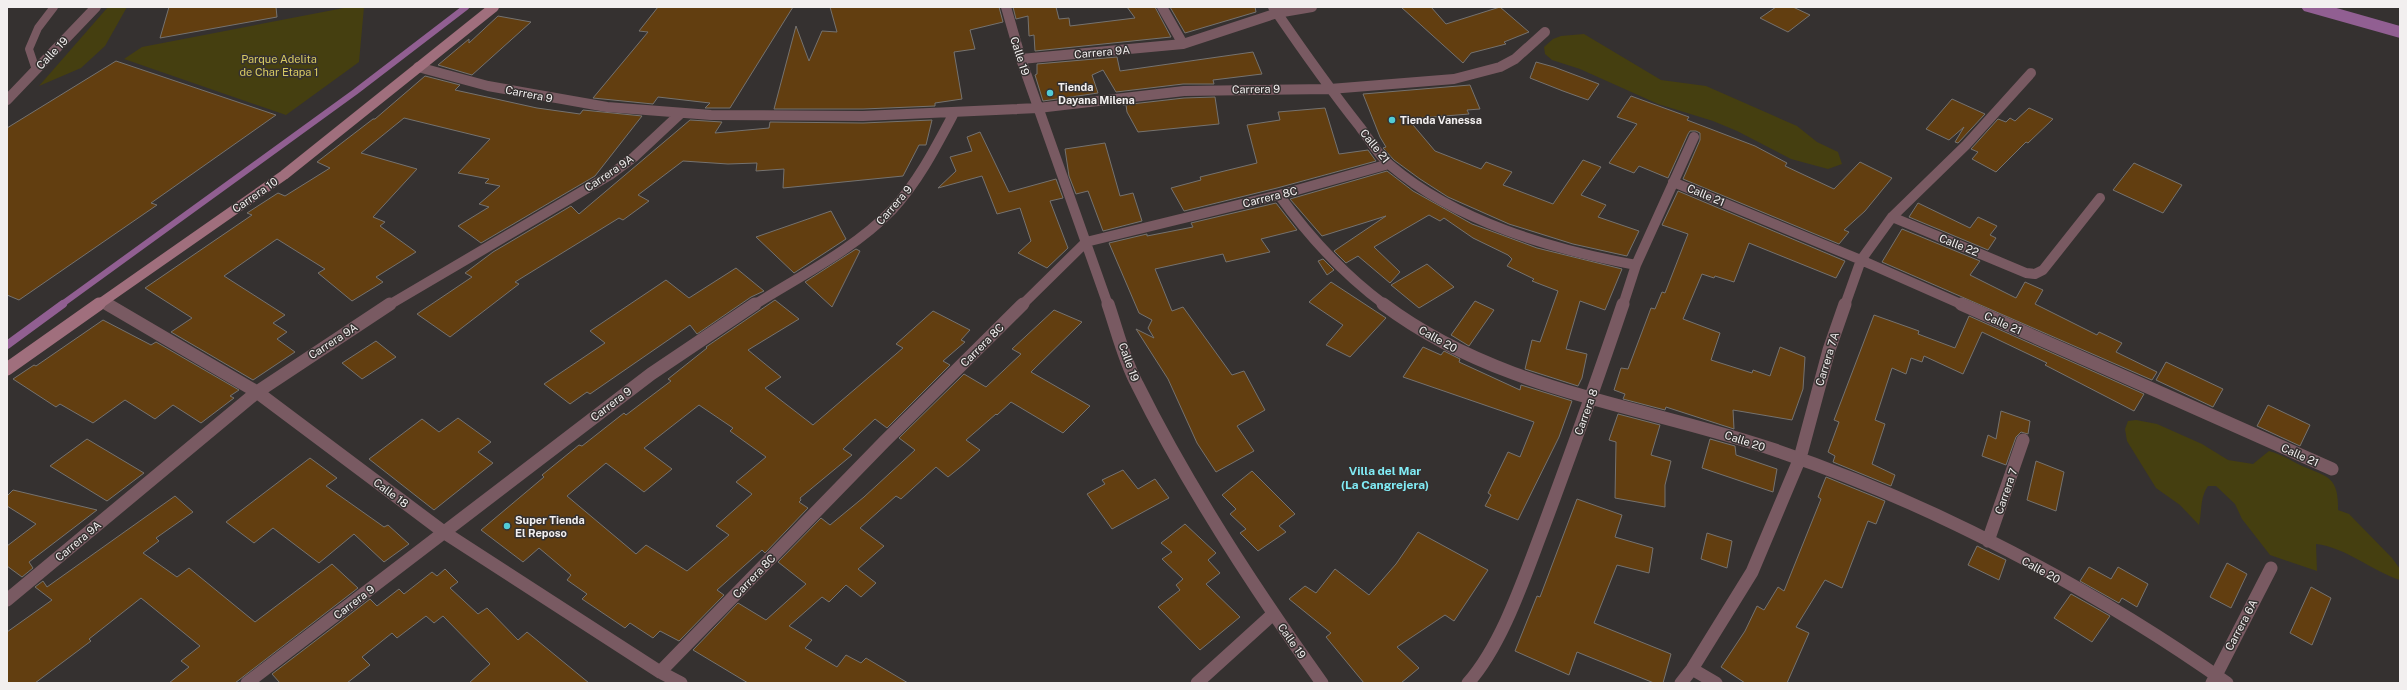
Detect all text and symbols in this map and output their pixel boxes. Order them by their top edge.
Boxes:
street label: Calle 19 [34,34,70,72]
street label: Calle 19 [1008,35,1032,77]
street label: Carrera 9A [1074,44,1131,60]
park label: Parque Adelita de Char Etapa 1 [240,53,318,78]
place label: Tienda Dayana Milena [1058,81,1135,106]
street label: Carrera 9 [1232,83,1280,95]
street label: Carrera 9 [504,84,554,104]
marker: Tienda Dayana Milena [1045,88,1055,98]
place label: Tienda Vanessa [1400,114,1482,126]
marker: Tienda Vanessa [1387,115,1397,125]
street label: Calle 21 [1358,127,1392,165]
street label: Carrera 9A [582,152,636,194]
street label: Carrera 10 [230,175,280,215]
street label: Calle 21 [1685,182,1727,208]
street label: Carrera 9 [874,183,914,227]
street label: Carrera 8C [1241,184,1299,210]
street label: Calle 22 [1937,232,1981,259]
street label: Calle 21 [1982,309,2024,337]
street label: Carrera 9A [306,321,360,361]
street label: Carrera 8C [958,321,1006,369]
street label: Calle 20 [1417,324,1459,355]
street label: Carrera 7A [1813,330,1841,387]
street label: Calle 19 [1117,341,1142,383]
street label: Carrera 9 [588,385,634,423]
street label: Carrera 8 [1572,387,1600,437]
street label: Calle 20 [1723,429,1767,453]
street label: Calle 21 [2279,441,2321,469]
district label: Villa del Mar (La Cangrejera) [1341,464,1429,492]
street label: Carrera 7 [1993,466,2020,516]
street label: Calle 18 [371,476,411,510]
place label: Super Tienda El Reposo [515,514,585,539]
street label: Carrera 9A [53,518,103,564]
marker: Super Tienda El Reposo [502,521,512,531]
street label: Carrera 8C [730,552,778,600]
street label: Calle 20 [2020,555,2062,586]
street label: Carrera 9 [331,583,377,621]
street label: Carrera 6A [2223,597,2259,652]
street label: Calle 19 [1276,621,1308,661]

